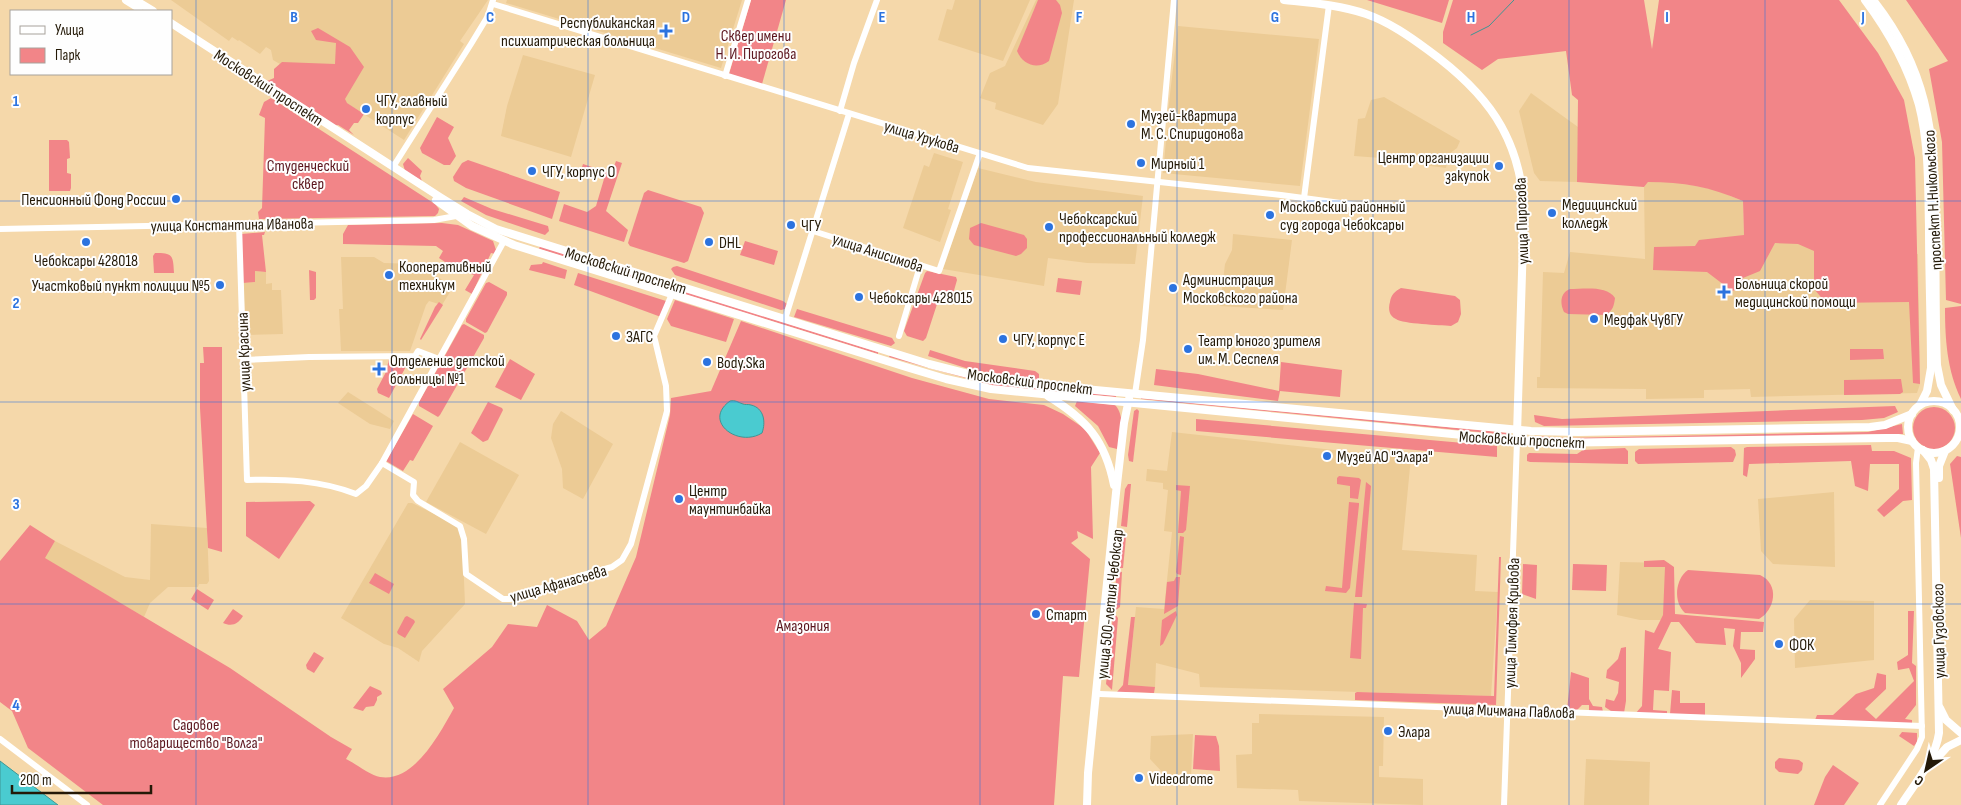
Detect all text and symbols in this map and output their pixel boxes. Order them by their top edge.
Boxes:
text: B [290,8,298,27]
text: C [486,8,494,27]
text: D [682,8,690,27]
text: E [879,8,886,27]
text: F [1076,8,1083,27]
text: G [1271,8,1279,27]
text: H [1467,8,1475,27]
text: I [1665,8,1669,27]
text: J [1860,8,1865,27]
legend [10,10,172,75]
place label: Республиканская психиатрическая больница [501,14,655,51]
text: Улица [55,21,84,40]
marker: Республиканская психиатрическая больница [659,24,673,38]
park label: Сквер имени Н. И. Пирогова [716,27,796,64]
text: Парк [55,46,81,65]
street label: Московский проспект [210,46,326,131]
text: 1 [13,92,20,111]
place label: ЧГУ, главный корпус [376,92,447,129]
marker: ЧГУ, главный корпус [360,103,372,115]
place label: Музей-квартира М. С. Спиридонова [1141,107,1243,144]
street label: улица Урукова [882,117,962,158]
marker: Музей-квартира М. С. Спиридонова [1125,118,1137,130]
street label: проспект Н.Никольского [1920,129,1947,270]
place label: Центр организации закупок [1378,149,1490,186]
place label: Мирный 1 [1151,155,1205,174]
park label: Студенческий сквер [267,157,349,194]
marker: Мирный 1 [1135,157,1147,169]
marker: Центр организации закупок [1493,160,1505,172]
place label: ЧГУ, корпус О [542,163,615,182]
marker: ЧГУ, корпус О [526,165,538,177]
street label: улица Пирогова [1511,177,1534,265]
place label: Пенсионный Фонд России [21,191,166,210]
marker: Пенсионный Фонд России [170,193,182,205]
place label: Медицинский колледж [1562,196,1637,233]
place label: Московский районный суд города Чебоксары [1280,198,1405,235]
marker: Медицинский колледж [1546,207,1558,219]
marker: Московский районный суд города Чебоксары [1264,209,1276,221]
place label: Чебоксарский профессиональный колледж [1059,210,1216,247]
street label: улица Константина Иванова [150,215,314,236]
place label: ЧГУ [801,217,822,236]
marker: ЧГУ [785,219,797,231]
marker: Чебоксарский профессиональный колледж [1043,221,1055,233]
street label: улица Анисимова [830,230,925,277]
place label: DHL [719,234,741,253]
marker: Чебоксары 428018 [80,236,92,248]
marker: DHL [703,236,715,248]
street label: Московский проспект [562,244,689,299]
place label: Чебоксары 428018 [34,252,138,271]
place label: Кооперативный техникум [399,258,492,295]
marker: Кооперативный техникум [383,269,395,281]
place label: Администрация Московского района [1182,271,1298,308]
place label: Больница скорой медицинской помощи [1735,275,1856,312]
place label: Участковый пункт полиции №5 [32,277,210,296]
marker: Участковый пункт полиции №5 [214,279,226,291]
marker: Администрация Московского района [1167,282,1179,294]
marker: Больница скорой медицинской помощи [1717,285,1731,299]
place label: Чебоксары 428015 [869,289,973,308]
marker: Чебоксары 428015 [853,291,865,303]
text: 2 [12,294,20,313]
place label: Медфак ЧувГУ [1604,311,1683,330]
street label: улица Красина [234,312,255,392]
marker: Медфак ЧувГУ [1588,313,1600,325]
place label: ЗАГС [626,328,653,347]
marker: ЗАГС [610,330,622,342]
place label: ЧГУ, корпус Е [1013,331,1085,350]
place label: Театр юного зрителя им. М. Сеспеля [1198,332,1321,369]
marker: ЧГУ, корпус Е [997,333,1009,345]
marker: Театр юного зрителя им. М. Сеспеля [1182,343,1194,355]
place label: Отделение детской больницы №1 [390,352,505,389]
place label: Body.Ska [717,354,765,373]
marker: Body.Ska [701,356,713,368]
marker: Отделение детской больницы №1 [372,362,386,376]
street label: Московский проспект [966,365,1094,400]
street label: Московский проспект [1458,428,1585,453]
place label: Музей АО "Элара" [1337,448,1433,467]
marker: Музей АО "Элара" [1321,450,1333,462]
place label: Центр маунтинбайка [689,482,771,519]
marker: Центр маунтинбайка [673,493,685,505]
text: 3 [12,495,20,514]
street label: улица 500-летия Чебоксар [1093,528,1128,680]
street label: улица Тимофея Кривова [1501,557,1524,689]
street label: улица Афанасьева [508,562,609,607]
street label: улица Гузовского [1929,583,1950,679]
place label: Старт [1046,606,1087,625]
marker: Старт [1030,608,1042,620]
park label: Амазония [776,617,829,636]
place label: ФОК [1789,636,1815,655]
marker: ФОК [1773,638,1785,650]
text: 4 [12,696,20,715]
street label: улица Мичмана Павлова [1443,700,1575,723]
park label: Садовое товарищество "Волга" [130,716,262,753]
place label: Элара [1398,723,1430,742]
marker: Элара [1382,725,1394,737]
north arrow [1901,745,1951,795]
scale bar [12,762,151,794]
place label: Videodrome [1149,770,1213,789]
text: 200 m [20,771,52,790]
text: С [1911,771,1927,789]
marker: Videodrome [1133,772,1145,784]

